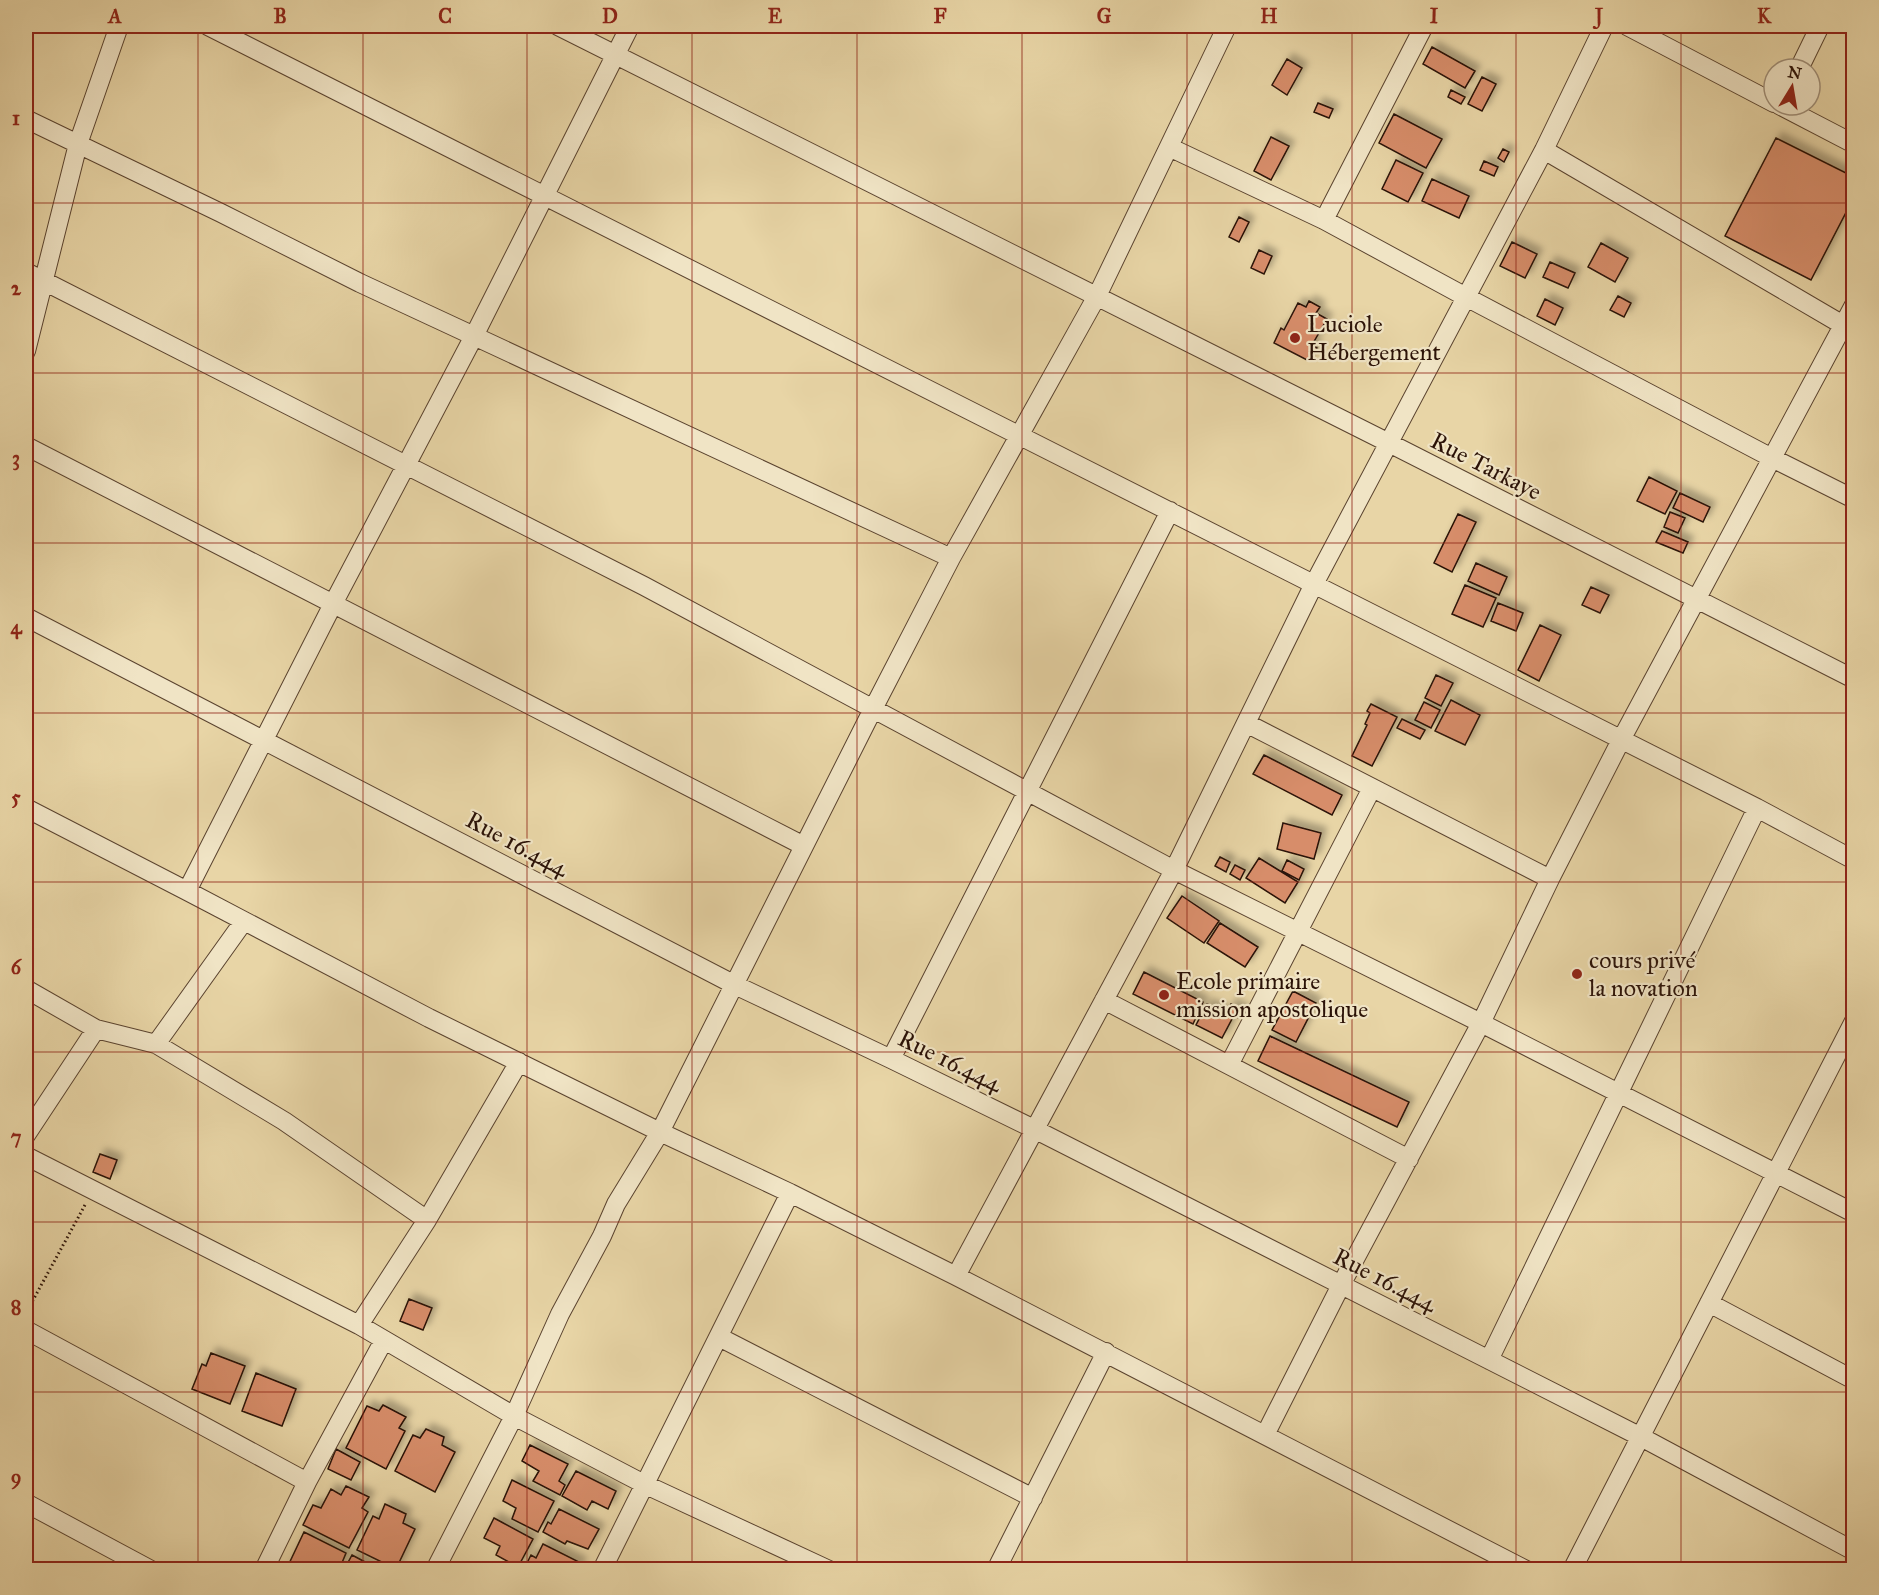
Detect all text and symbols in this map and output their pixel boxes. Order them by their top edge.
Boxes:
text: A [106,4,122,28]
text: B [273,4,287,28]
text: C [438,4,452,28]
text: D [602,4,618,28]
text: E [768,4,783,28]
text: F [933,4,947,28]
text: G [1097,4,1112,28]
text: H [1260,4,1278,28]
text: I [1430,4,1439,28]
text: J [1592,4,1604,30]
text: K [1757,4,1772,28]
north arrow [1762,57,1822,117]
text: N [1786,62,1804,83]
text: 1 [12,106,20,130]
text: 2 [11,276,22,300]
place label: Luciole Hébergement [1307,309,1441,367]
marker: Luciole Hébergement [1288,331,1302,345]
street label: Rue Tarkaye [1425,425,1547,507]
text: 3 [12,446,20,471]
text: 4 [10,615,22,640]
text: 5 [11,785,21,809]
street label: Rue 16.444 [461,805,574,884]
place label: cours privé la novation [1589,945,1698,1003]
text: 6 [11,955,23,979]
place label: Ecole primaire mission apostolique [1176,966,1368,1024]
marker: cours privé la novation [1570,967,1584,981]
marker: Ecole primaire mission apostolique [1157,988,1171,1002]
street label: Rue 16.444 [893,1023,1007,1099]
text: 7 [11,1125,22,1149]
street label: Rue 16.444 [1328,1241,1442,1319]
text: 8 [11,1295,21,1319]
text: 9 [11,1465,21,1490]

